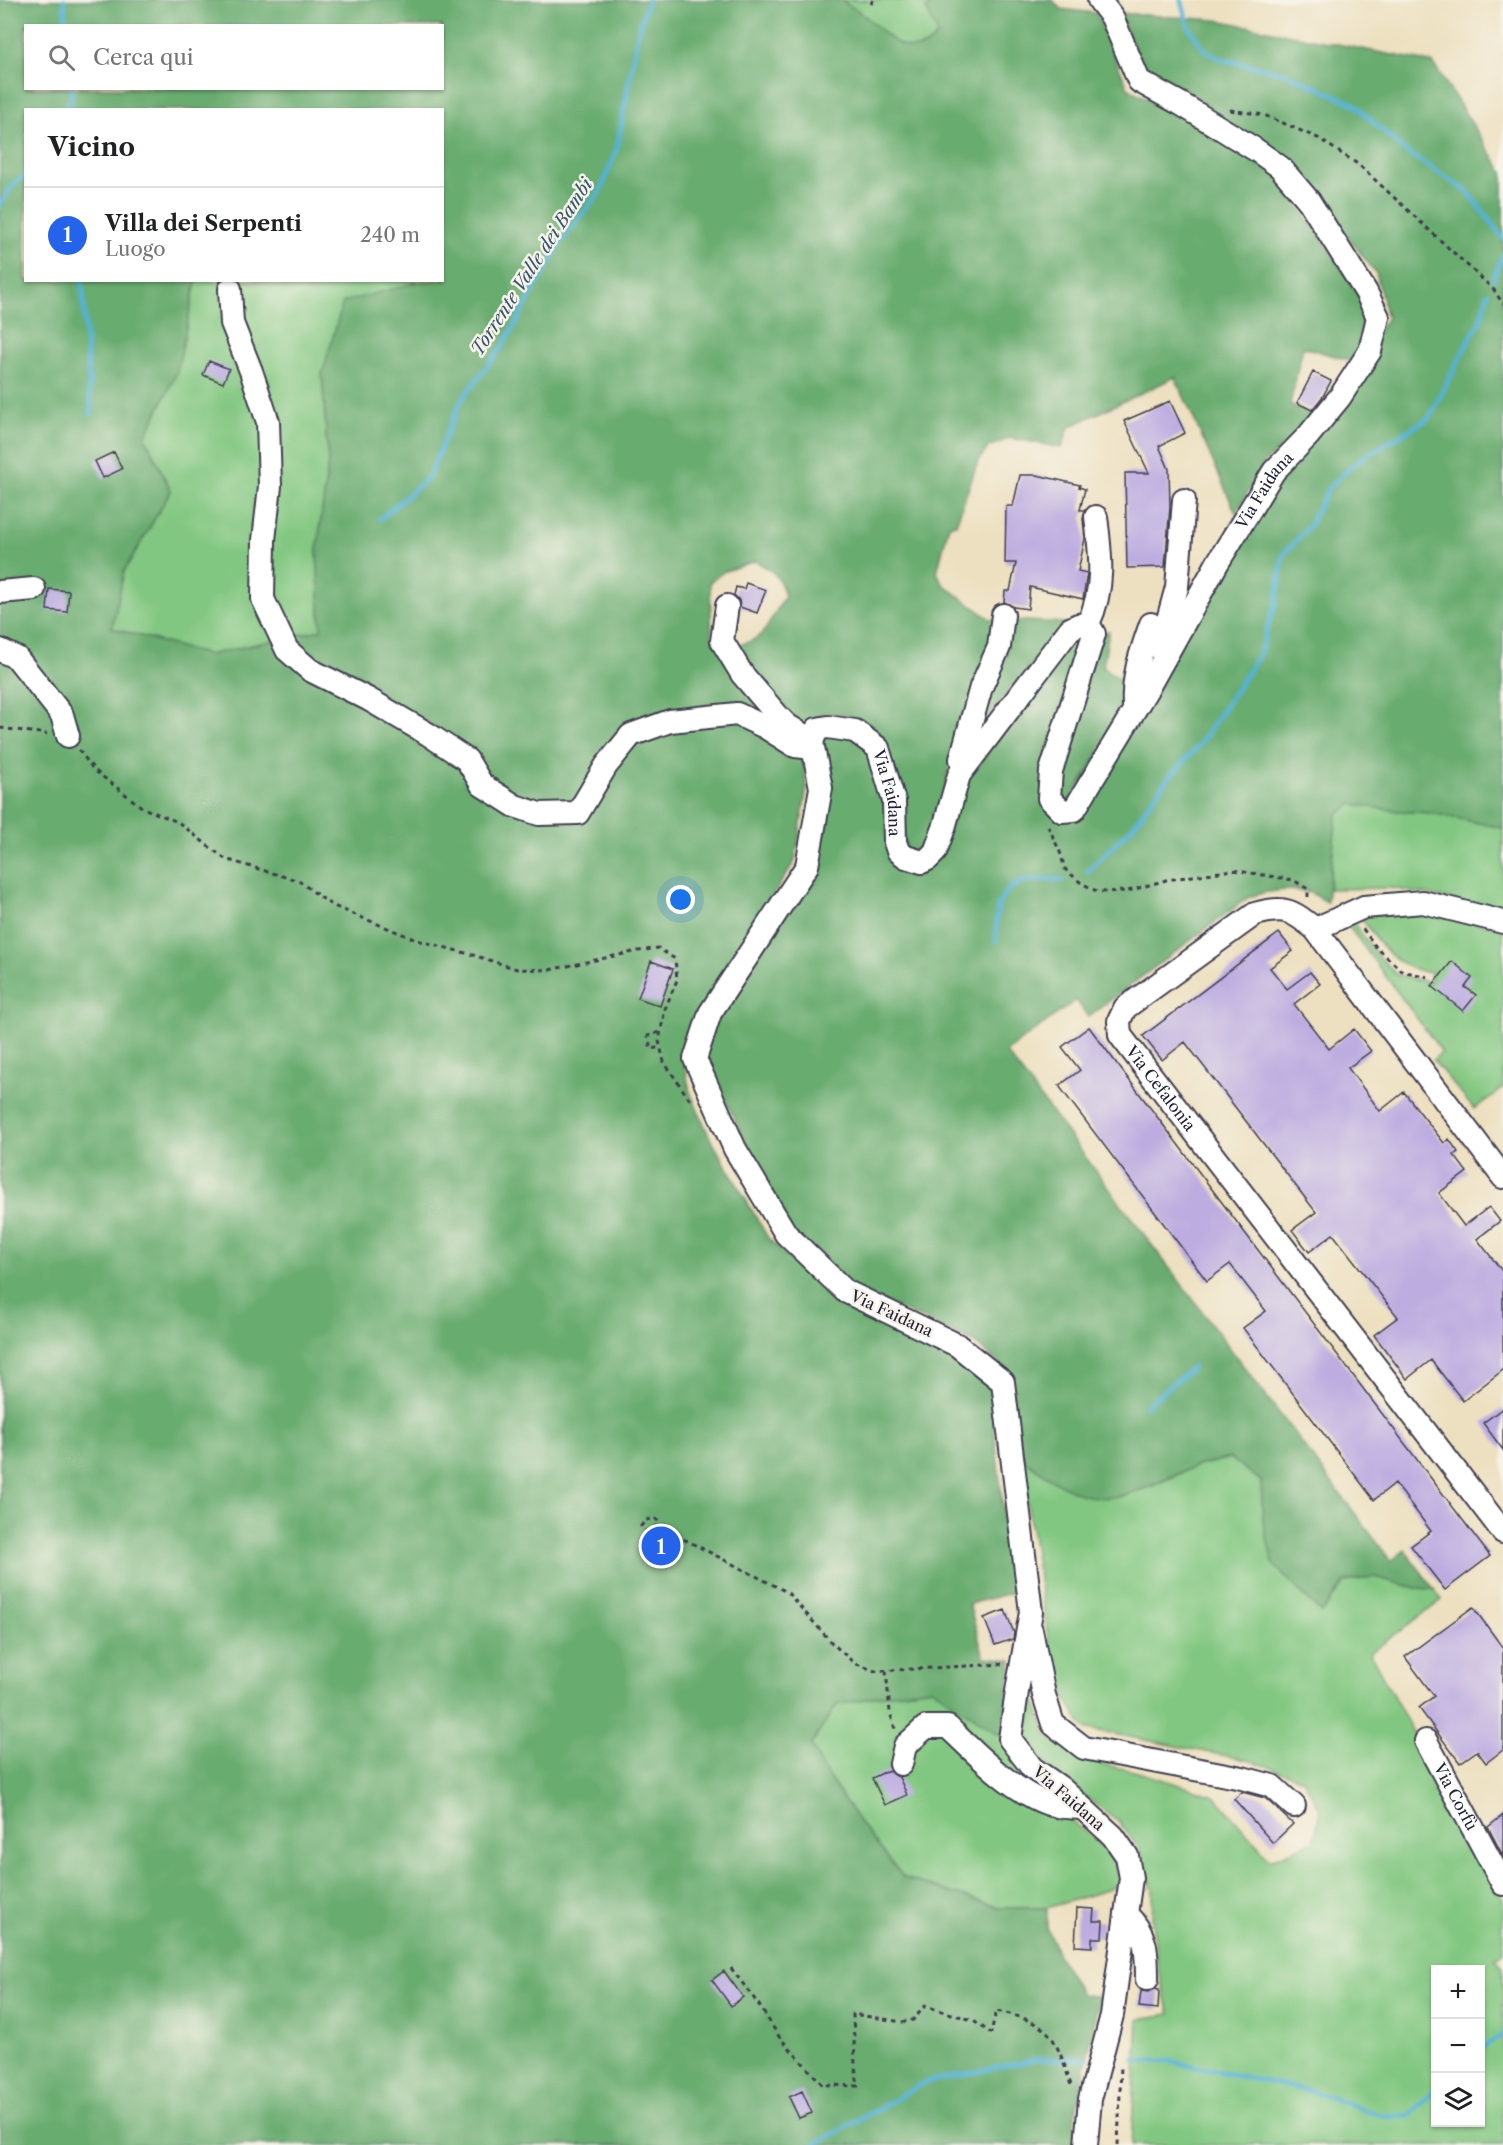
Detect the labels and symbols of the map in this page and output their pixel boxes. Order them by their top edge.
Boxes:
water label: Torrente Valle dei Bambi [467,173,598,359]
street label: Via Faidana [1231,447,1298,533]
street label: Via Faidana [869,746,905,837]
your location [666,885,695,914]
street label: Via Cefalonia [1121,1041,1201,1135]
street label: Via Faidana [847,1285,937,1341]
pin: 1 [642,1524,680,1568]
street label: Via Corfù [1429,1759,1482,1834]
street label: Via Faidana [1028,1761,1109,1835]

